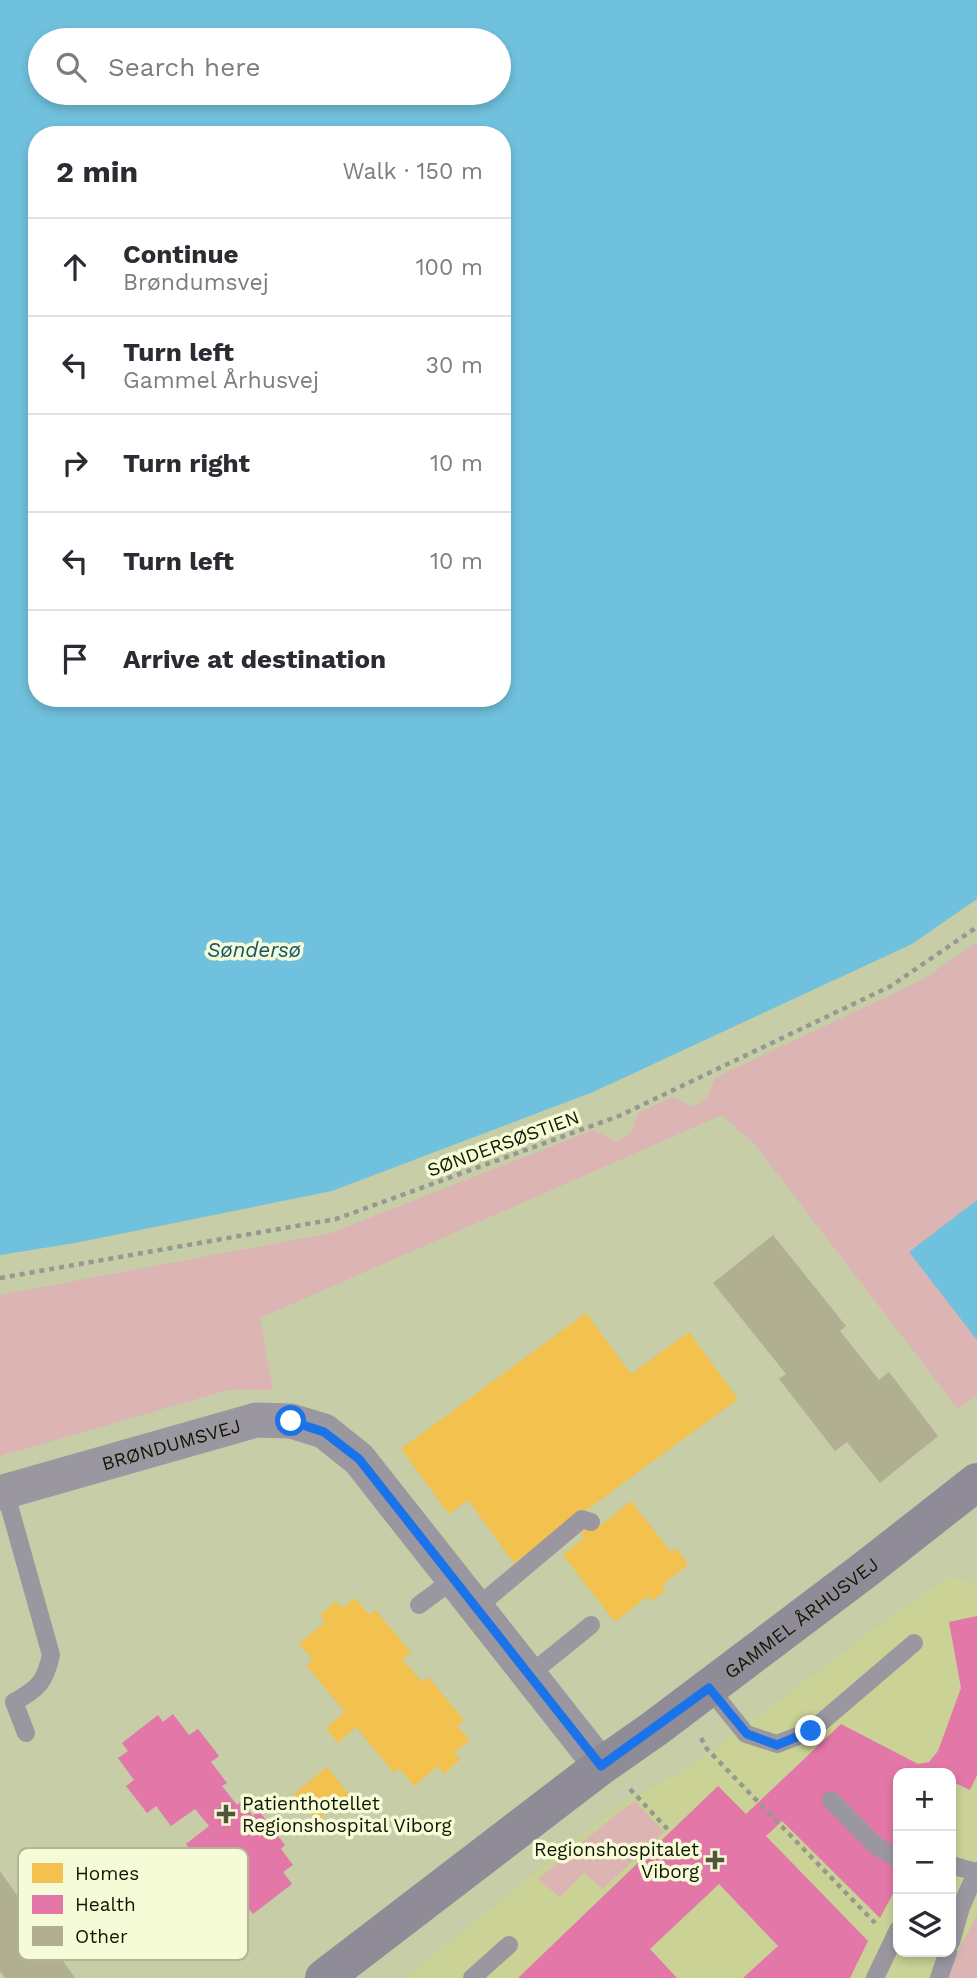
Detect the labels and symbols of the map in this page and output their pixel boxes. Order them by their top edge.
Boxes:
water label: Søndersø [207,937,302,962]
street label: SØNDERSØSTIEN [424,1105,582,1182]
route start [275,1405,306,1436]
street label: BRØNDUMSVEJ [99,1414,243,1475]
street label: GAMMEL ÅRHUSVEJ [720,1553,883,1684]
route end [795,1715,826,1746]
place label: Patienthotellet Regionshospital Viborg [242,1792,452,1837]
marker: Patienthotellet Regionshospital Viborg [216,1804,236,1824]
place label: Regionshospitalet Viborg [534,1838,700,1883]
legend [18,1848,248,1960]
marker: Regionshospitalet Viborg [705,1850,725,1870]
text: Homes [75,1862,139,1885]
text: Health [75,1893,136,1916]
text: Other [75,1925,128,1948]

